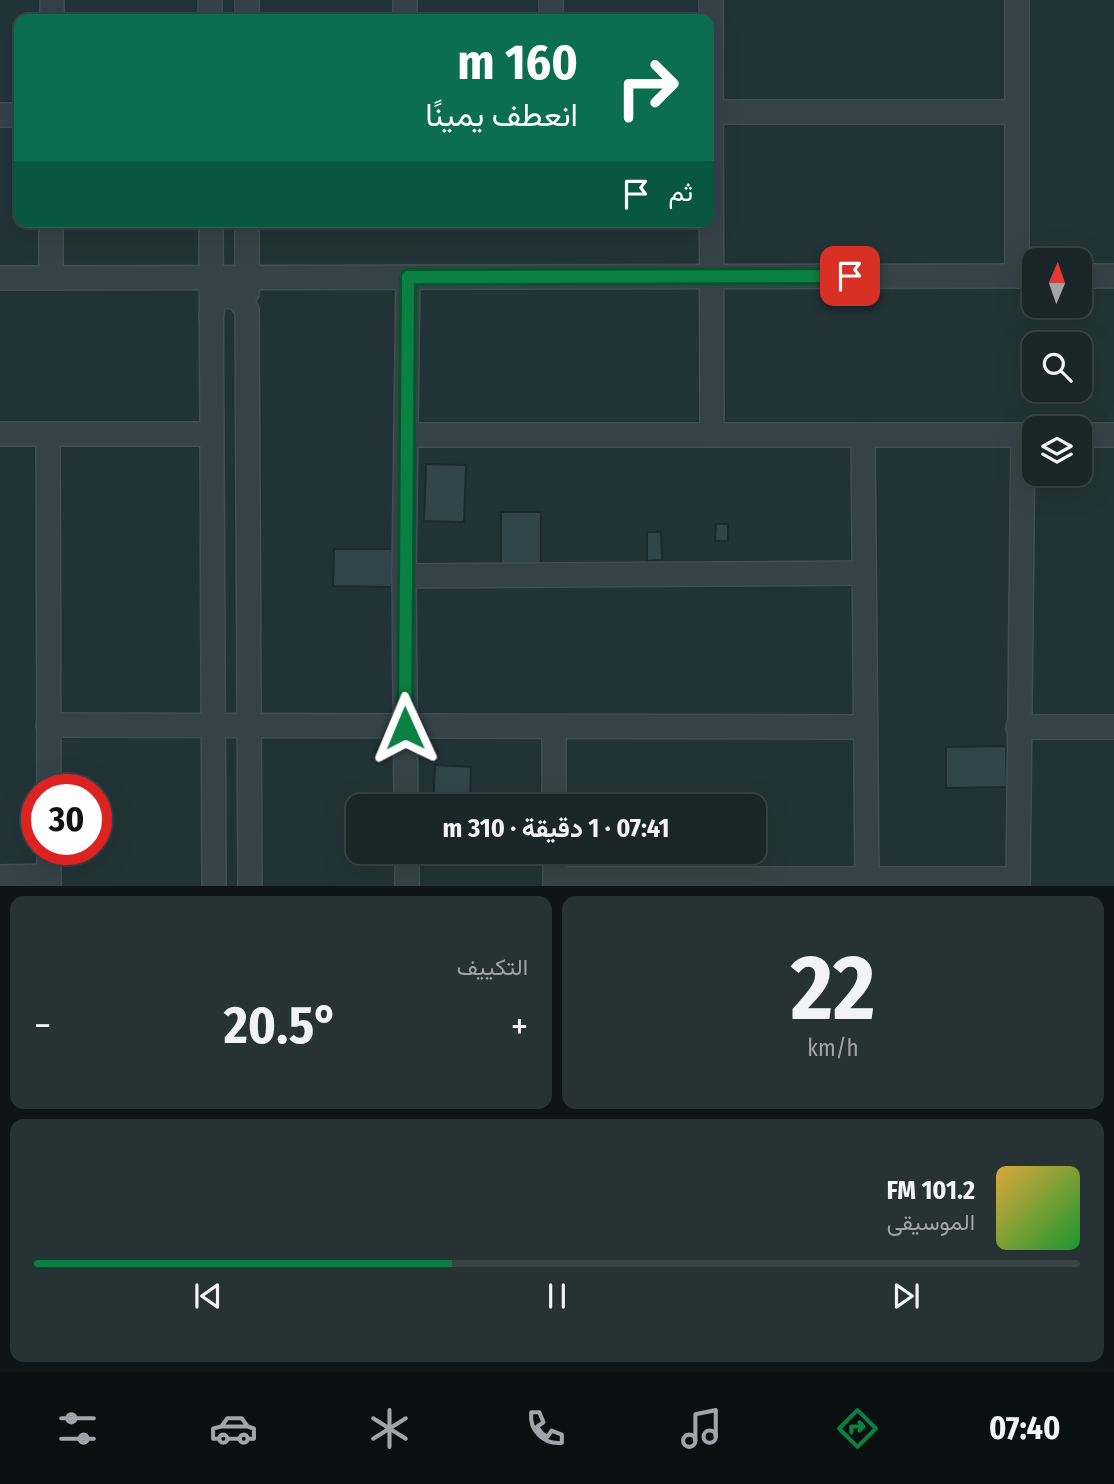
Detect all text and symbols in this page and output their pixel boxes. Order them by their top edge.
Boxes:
text: 160 m [457,33,578,92]
icon: right [602,42,693,133]
text: انعطف يمينًا [425,96,578,134]
icon: arrive [617,175,655,213]
text: ثم [669,177,693,208]
pin [820,246,880,306]
north arrow [1022,248,1092,318]
map controls [1022,248,1092,486]
icon: arrive [831,257,869,295]
button: search [1022,332,1092,402]
button: layers [1022,416,1092,486]
position arrow [368,691,442,765]
speed limit sign: 30 [21,774,112,865]
text: 07:41 · 1 دقيقة · 310 m [443,813,669,844]
text: 22 [791,934,875,1043]
text: التكييف [457,953,528,981]
text: 20.5° [224,994,338,1057]
text: − [34,1003,51,1049]
text: + [511,1003,528,1049]
text: km/h [807,1034,859,1062]
text: 101.2 FM [886,1175,975,1206]
text: الموسيقى [887,1208,975,1236]
icon: previous [189,1277,227,1315]
icon: pause [538,1277,576,1315]
icon: next [887,1277,925,1315]
icon: filters [53,1404,102,1453]
icon: car [209,1404,258,1453]
icon: climate [365,1404,414,1453]
icon: phone [521,1404,570,1453]
icon: music [677,1404,726,1453]
icon: directions [833,1404,882,1453]
text: 07:40 [989,1409,1061,1447]

